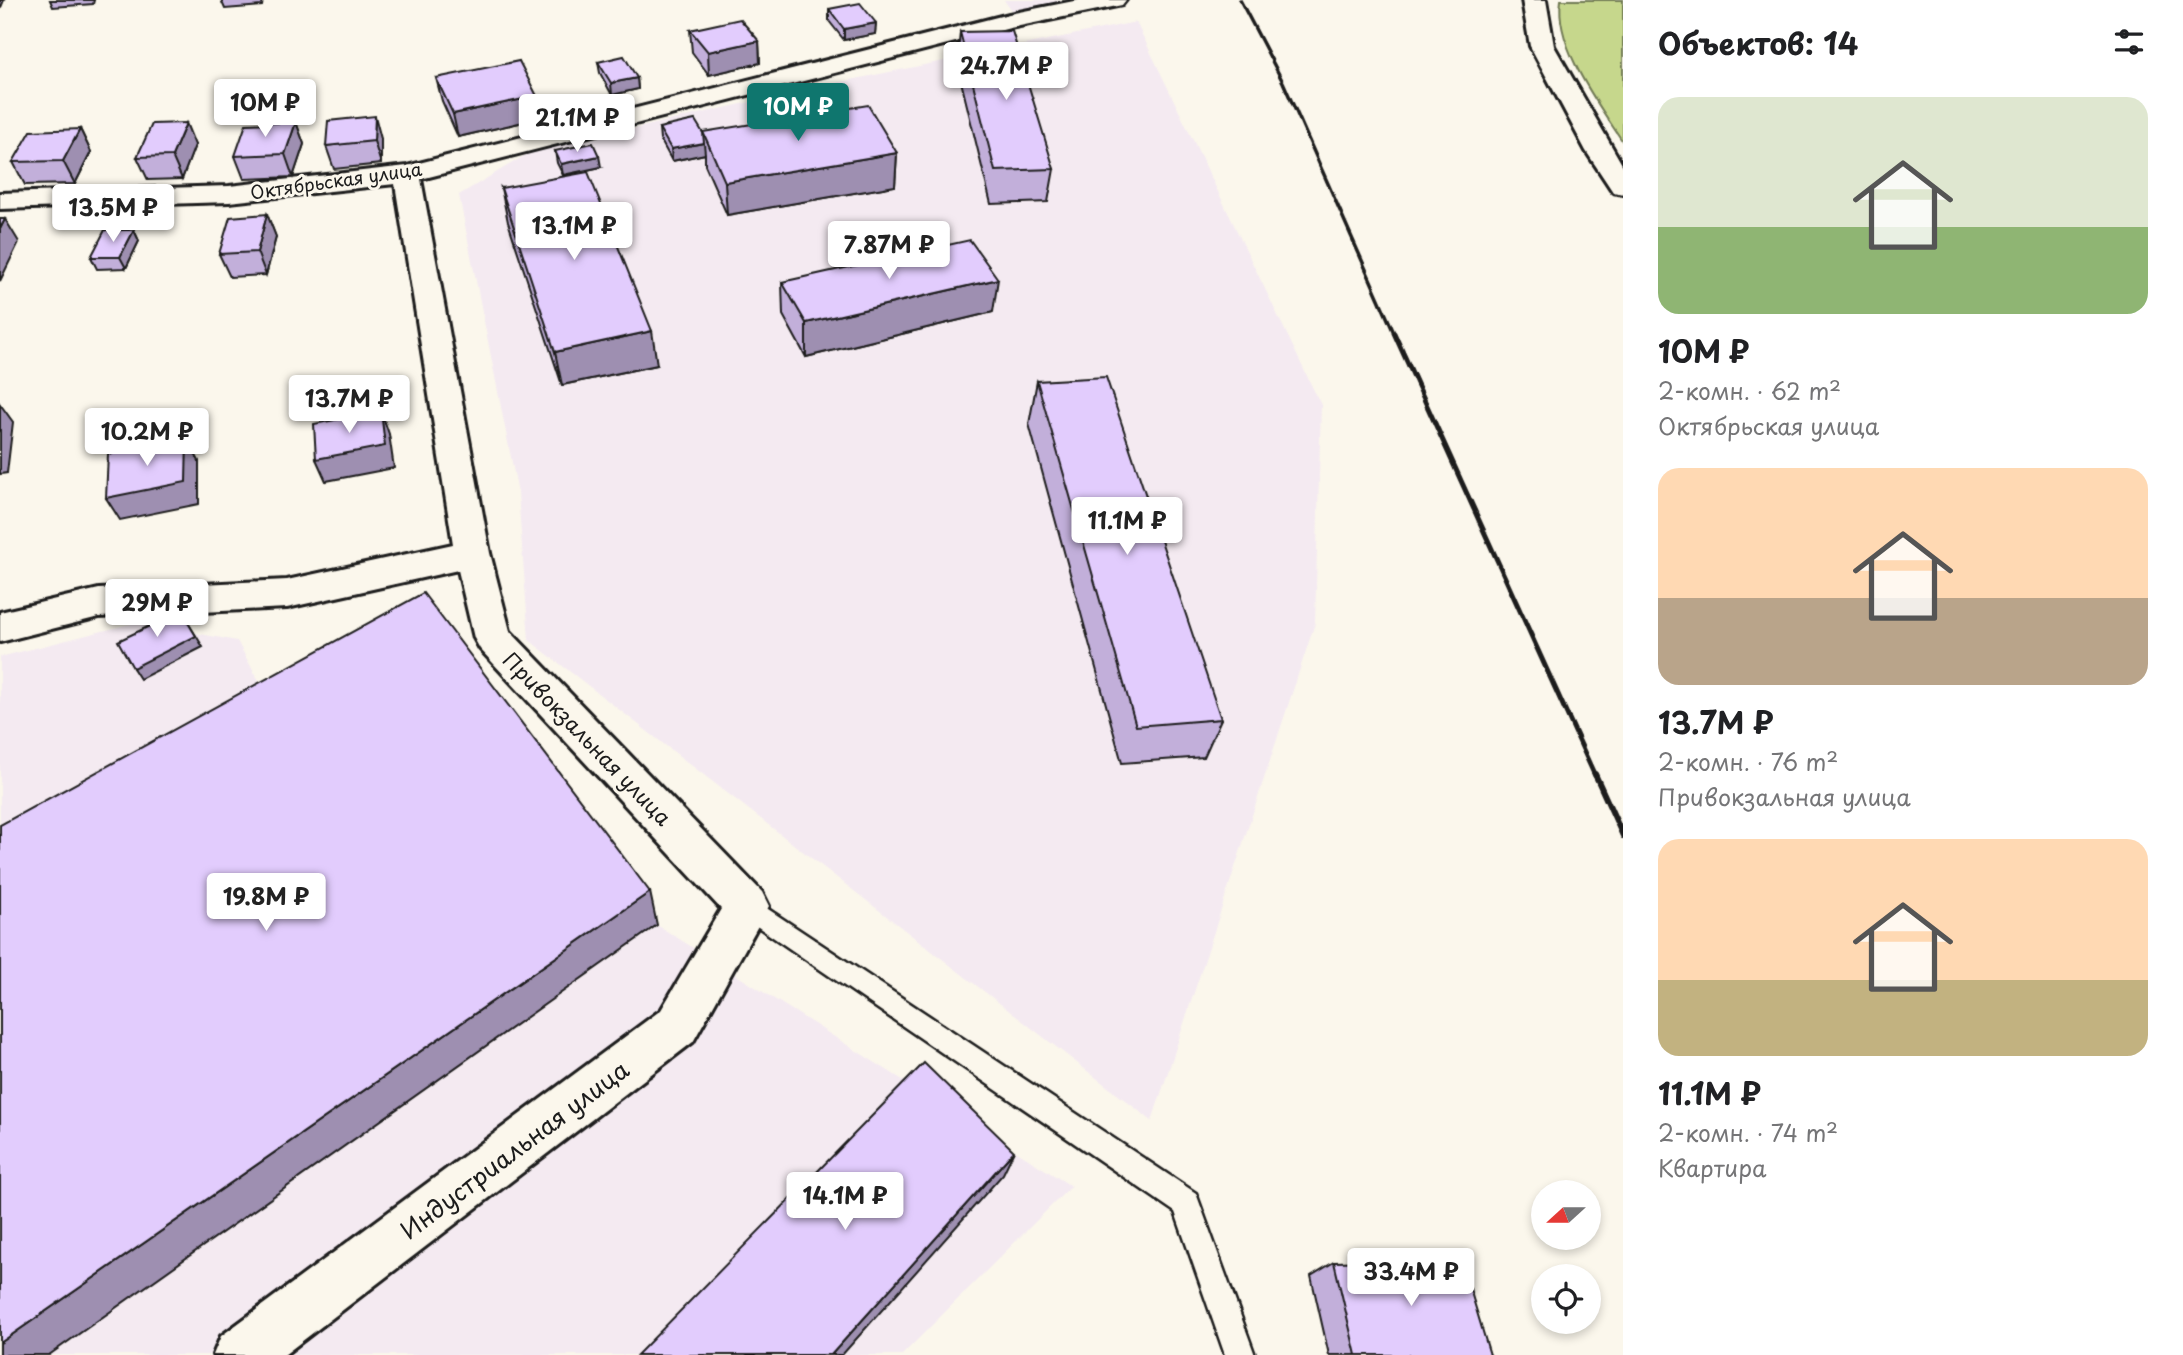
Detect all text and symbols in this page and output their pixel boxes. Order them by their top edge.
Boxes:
text: Объектов: 14 [1658,20,1858,65]
icon: filters [2110,23,2148,61]
pin: 24.7M ₽ [941,42,1071,102]
text: 24.7M ₽ [959,47,1053,82]
pin: 10M ₽ [216,80,314,139]
pin: 10M ₽ [749,83,847,143]
text: 10M ₽ [230,84,300,119]
text: 10M ₽ [763,88,833,123]
pin: 21.1M ₽ [512,94,642,154]
text: 21.1M ₽ [535,99,619,134]
icon: home [1840,142,1966,268]
street label: Октябрьская улица [248,154,424,205]
pin: 13.5M ₽ [48,184,178,244]
text: 13.5M ₽ [68,189,158,224]
pin: 13.1M ₽ [509,202,639,262]
text: 13.1M ₽ [531,207,617,242]
pin: 7.87M ₽ [824,222,954,281]
text: 7.87M ₽ [844,226,934,261]
text: 10M ₽ [1658,328,1749,373]
text: 2-комн. · 62 m² [1658,373,1841,408]
pin: 13.7M ₽ [284,376,414,435]
text: 13.7M ₽ [305,380,393,415]
pin: 10.2M ₽ [82,408,212,468]
text: Октябрьская улица [1658,408,1879,443]
text: 10.2M ₽ [101,413,193,448]
pin: 11.1M ₽ [1062,498,1192,557]
text: 11.1M ₽ [1087,502,1167,537]
icon: home [1840,513,1966,639]
pin: 29M ₽ [108,580,206,639]
text: 29M ₽ [121,584,193,619]
street label: Привокзальная улица [496,644,680,833]
text: 13.7M ₽ [1658,699,1774,744]
text: 2-комн. · 76 m² [1658,744,1838,779]
text: Привокзальная улица [1658,779,1911,814]
pin: 19.8M ₽ [201,874,331,933]
text: 19.8M ₽ [223,878,309,913]
icon: home [1840,884,1966,1010]
street label: Индустриальная улица [392,1051,636,1247]
text: 11.1M ₽ [1658,1070,1761,1115]
text: 2-комн. · 74 m² [1658,1115,1838,1150]
text: Квартира [1658,1150,1766,1185]
pin: 14.1M ₽ [780,1172,910,1232]
text: 14.1M ₽ [802,1177,888,1212]
north arrow [1531,1180,1601,1250]
map controls [1531,1180,1601,1334]
pin: 33.4M ₽ [1346,1248,1476,1308]
text: 33.4M ₽ [1363,1253,1459,1288]
button: locate [1531,1264,1601,1334]

